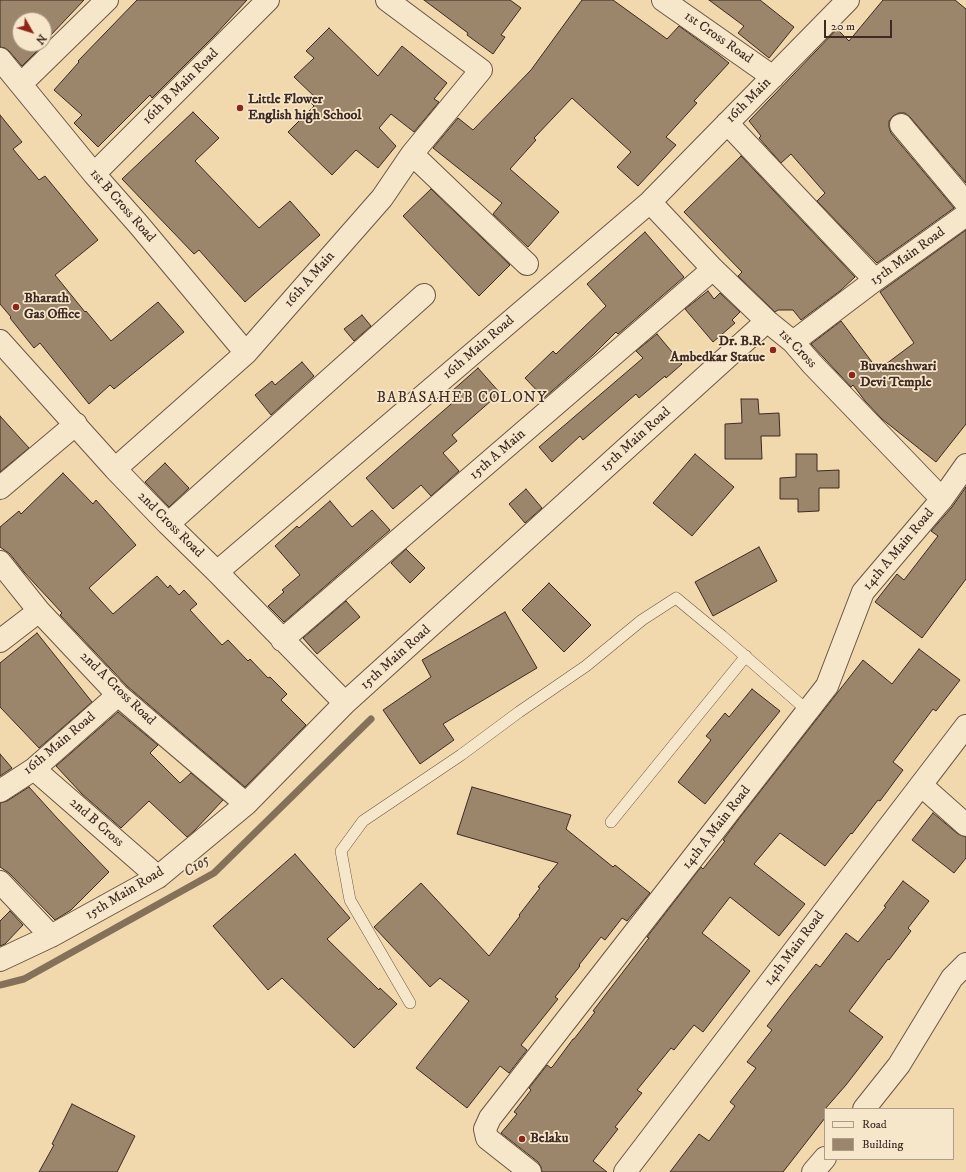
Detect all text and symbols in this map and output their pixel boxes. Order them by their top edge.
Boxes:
street label: 1st Cross Road [680,8,756,68]
north arrow [12,12,52,52]
scale bar [826,12,894,38]
text: 20 m [831,19,855,34]
text: N [32,31,49,47]
street label: 16th B Main Road [139,45,223,129]
street label: 16th Main [723,75,775,127]
place label: Little Flower English high School [248,92,361,124]
marker: Little Flower English high School [235,103,245,113]
street label: 1st B Cross Road [86,166,158,246]
street label: 15th Main Road [867,224,949,290]
street label: 16th A Main [281,249,339,311]
place label: Bharath Gas Office [24,291,80,324]
marker: Bharath Gas Office [11,302,21,312]
street label: 16th Main Road [440,313,518,383]
street label: 1st Cross [774,326,820,372]
place label: Dr. B.R. Ambedkar Statue [670,334,765,366]
marker: Dr. B.R. Ambedkar Statue [768,345,778,355]
place label: Buvaneshwari Devi Temple [860,359,936,392]
marker: Buvaneshwari Devi Temple [847,370,857,380]
district label: BABASAHEB COLONY [376,390,548,408]
street label: 15th Main Road [597,404,675,476]
street label: 15th A Main [467,426,529,484]
street label: 2nd Cross Road [133,488,207,562]
street label: 14th A Main Road [860,506,938,594]
street label: 15th Main Road [357,622,435,694]
street label: 2nd A Cross Road [76,649,158,729]
street label: 16th Main Road [21,709,99,779]
street label: 14th A Main Road [679,783,755,873]
street label: 2nd B Cross [65,795,127,851]
water label: C105 [181,852,213,882]
street label: 15th Main Road [83,864,167,924]
street label: 14th Main Road [761,908,829,990]
legend [824,1108,954,1160]
text: Road [862,1117,887,1132]
place label: Belaku [530,1131,568,1147]
marker: Belaku [517,1134,527,1144]
text: Building [862,1137,903,1152]

